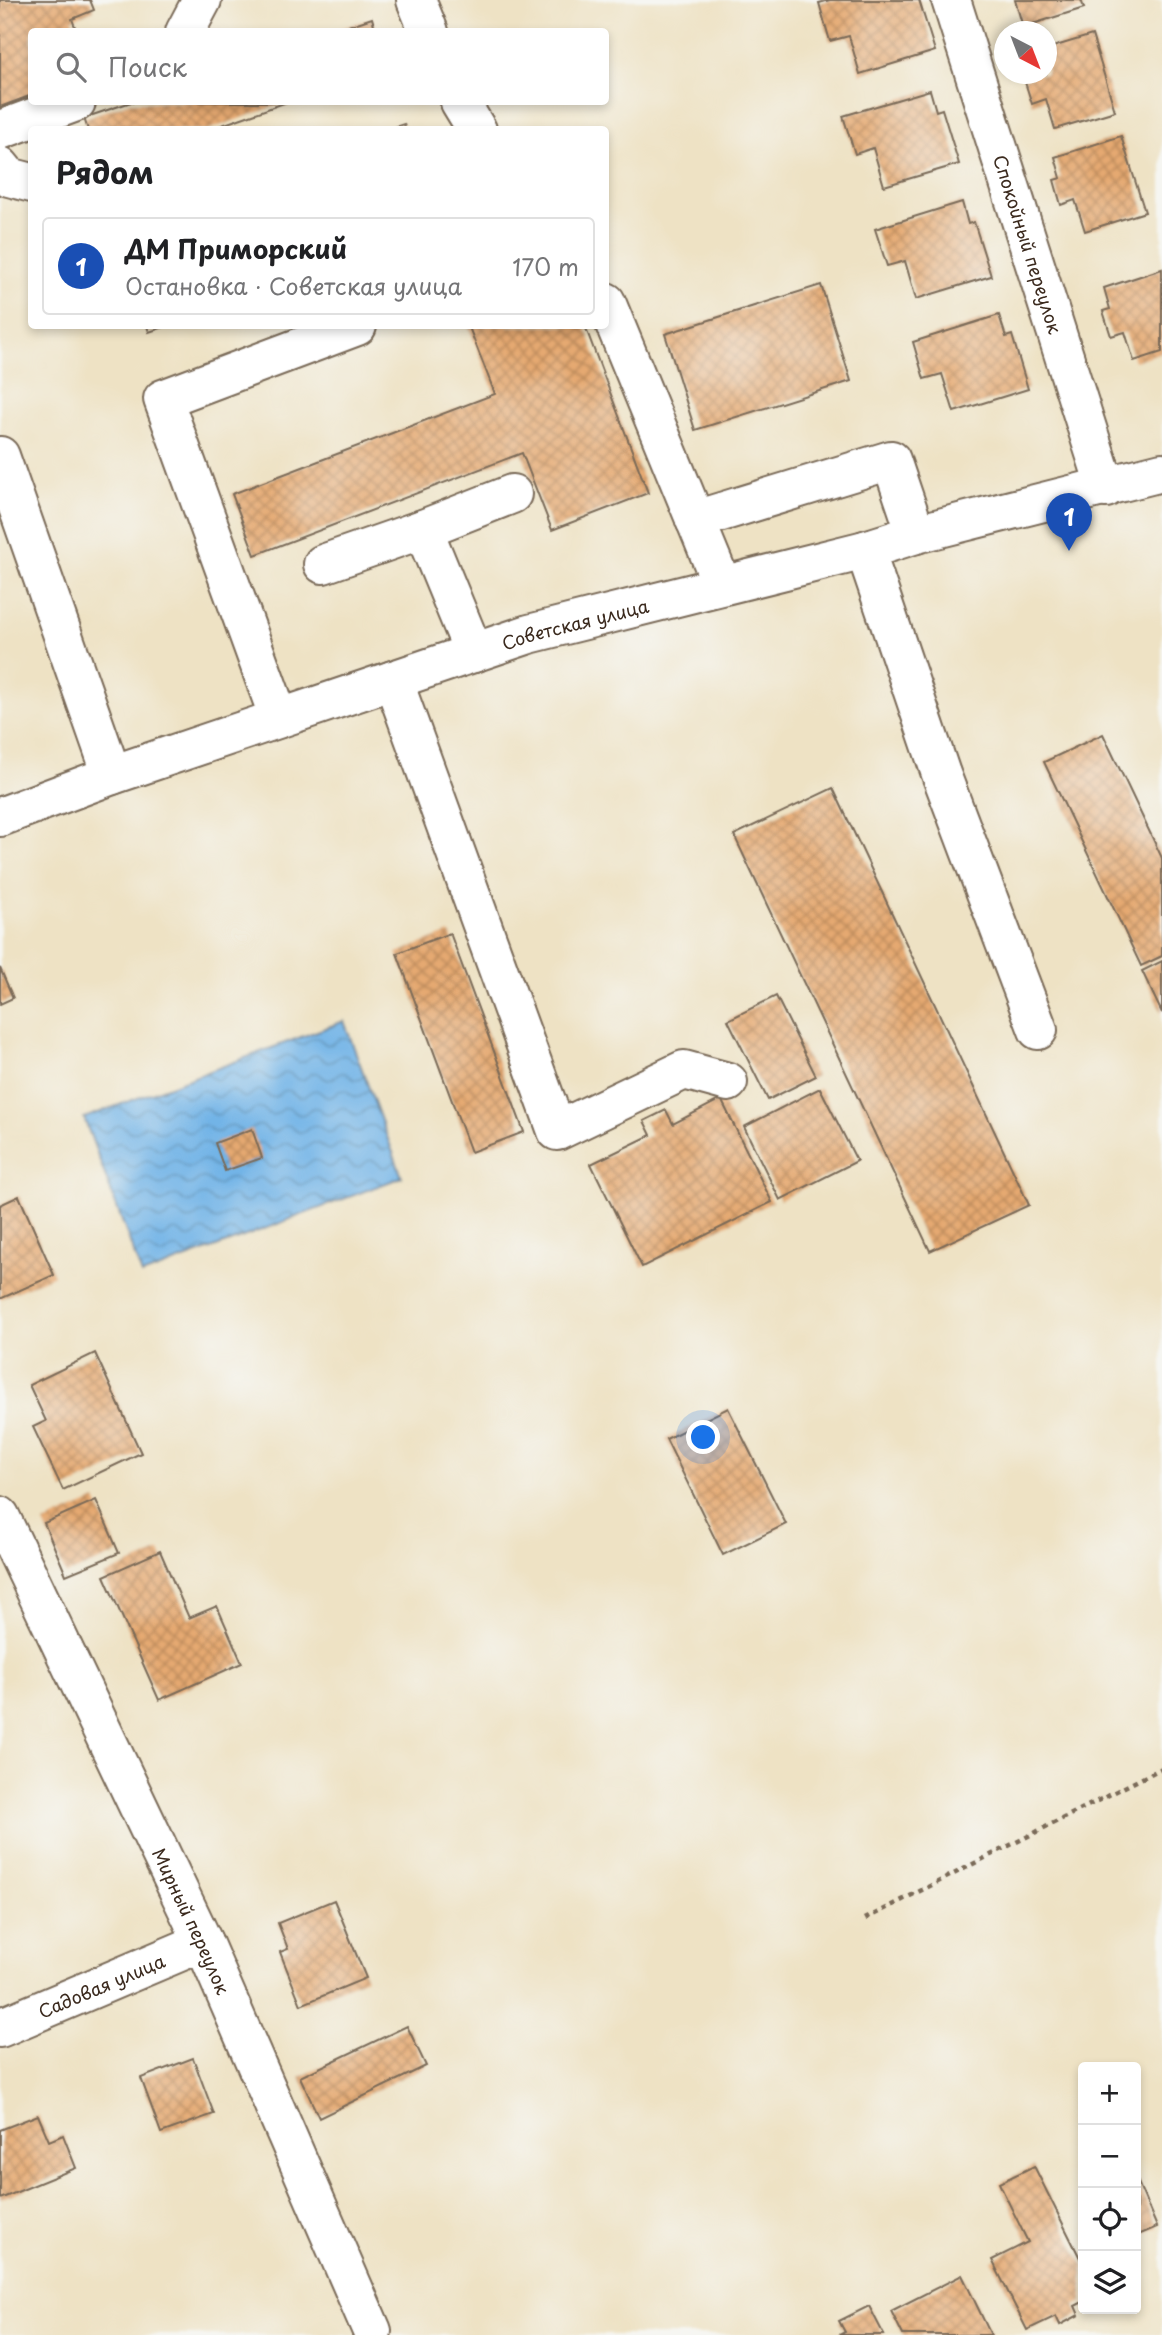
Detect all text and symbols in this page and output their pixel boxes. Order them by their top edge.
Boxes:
north arrow [994,21,1057,84]
search box [28,28,609,105]
text: Поиск [108,47,187,86]
icon: search [52,48,90,86]
text: Рядом [56,149,154,194]
street label: Спокойный переулок [987,151,1070,337]
text: ДМ Приморский [125,229,347,268]
text: 1 [76,249,87,284]
text: 170 m [512,249,579,284]
text: Остановка · Советская улица [125,268,462,303]
pin: 1 [1046,493,1092,551]
street label: Советская улица [498,591,652,656]
your location [686,1420,720,1454]
street label: Мирный переулок [146,1843,238,1998]
street label: Садовая улица [34,1946,170,2024]
map controls [1078,2062,1141,2314]
button: + [1078,2062,1141,2125]
button: − [1078,2125,1141,2188]
button: locate [1078,2188,1141,2251]
button: layers [1078,2251,1141,2314]

